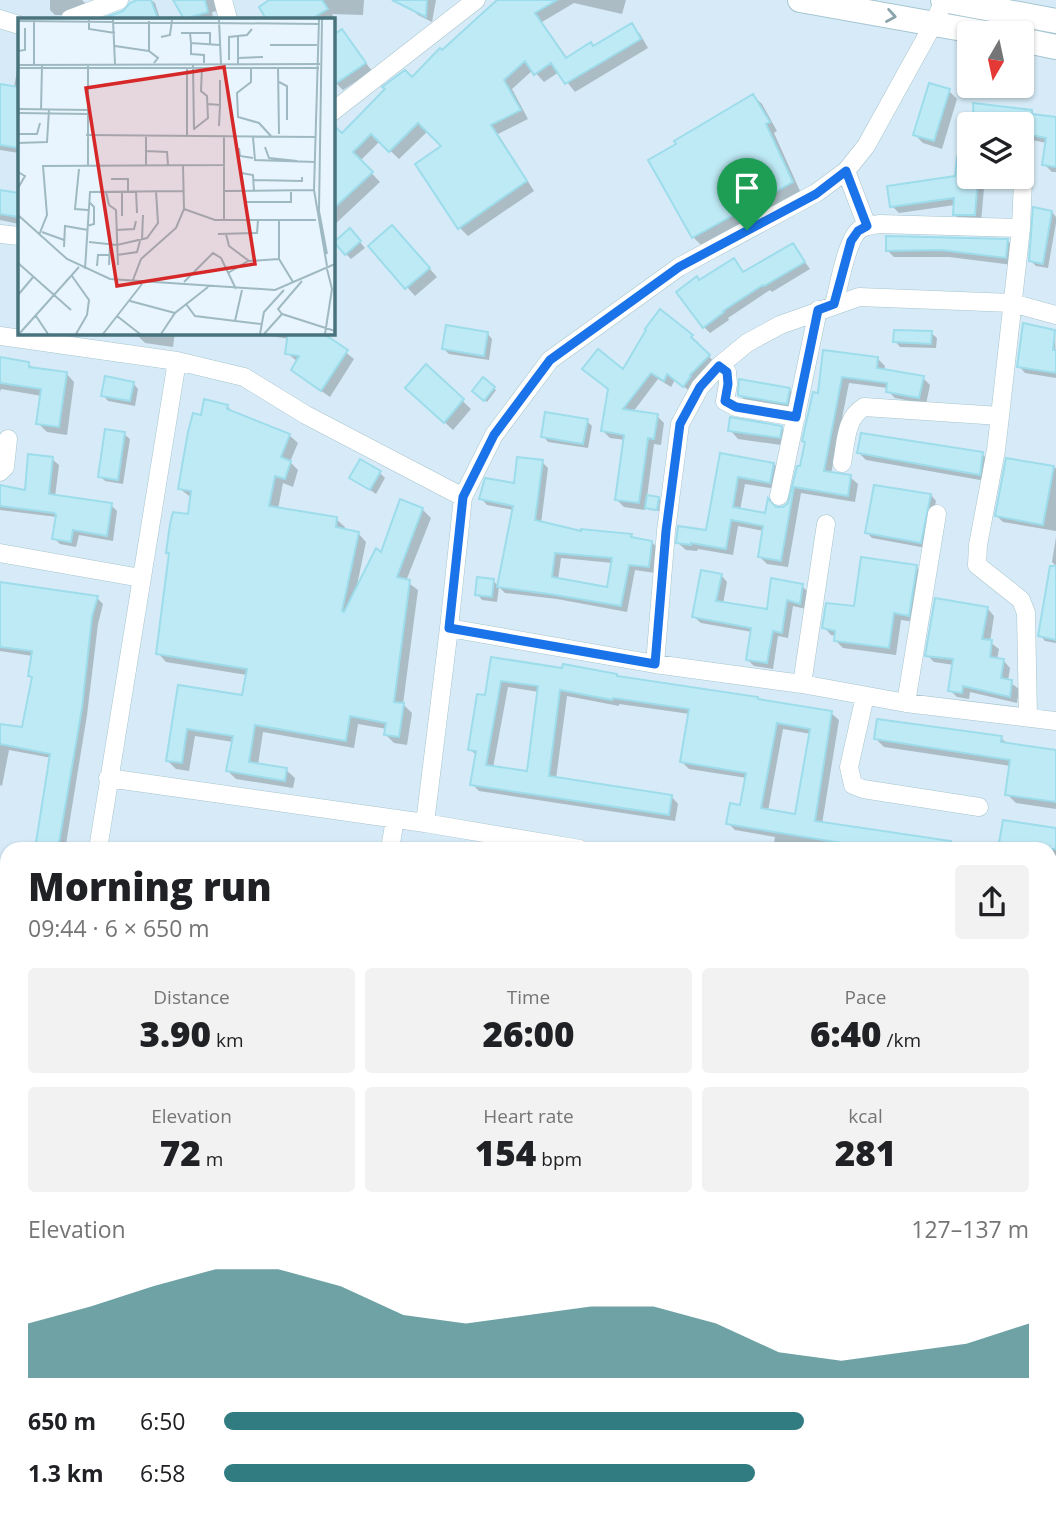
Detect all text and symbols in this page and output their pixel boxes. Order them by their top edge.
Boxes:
one-way arrow [885,7,897,22]
inset map [18,18,334,334]
north arrow [957,21,1034,98]
map controls [957,21,1034,189]
button: layers [957,112,1034,189]
pin [717,158,777,230]
icon: arrive [728,169,766,207]
text: Morning run [28,860,272,912]
button: share [955,865,1029,939]
text: 09:44 · 6 × 650 m [28,912,210,944]
text: Distance [153,984,230,1010]
text: Time [507,984,550,1010]
text: Pace [845,984,886,1010]
text: 3.90 [139,1010,211,1057]
text: 26:00 [482,1010,575,1057]
text: 6:40 [810,1010,882,1057]
text: km [211,1027,244,1053]
text: /km [882,1027,921,1053]
text: Elevation [151,1103,232,1129]
text: Heart rate [483,1103,574,1129]
text: kcal [848,1103,883,1129]
text: 72 [160,1129,201,1176]
text: 154 [475,1129,536,1176]
text: 281 [835,1129,896,1176]
text: m [201,1146,223,1172]
text: bpm [536,1146,582,1172]
text: Elevation [28,1213,126,1245]
text: 127–137 m [911,1213,1029,1245]
text: 650 m [28,1405,96,1437]
text: 6:50 [140,1405,186,1437]
text: 1.3 km [28,1457,104,1489]
text: 6:58 [140,1457,186,1489]

